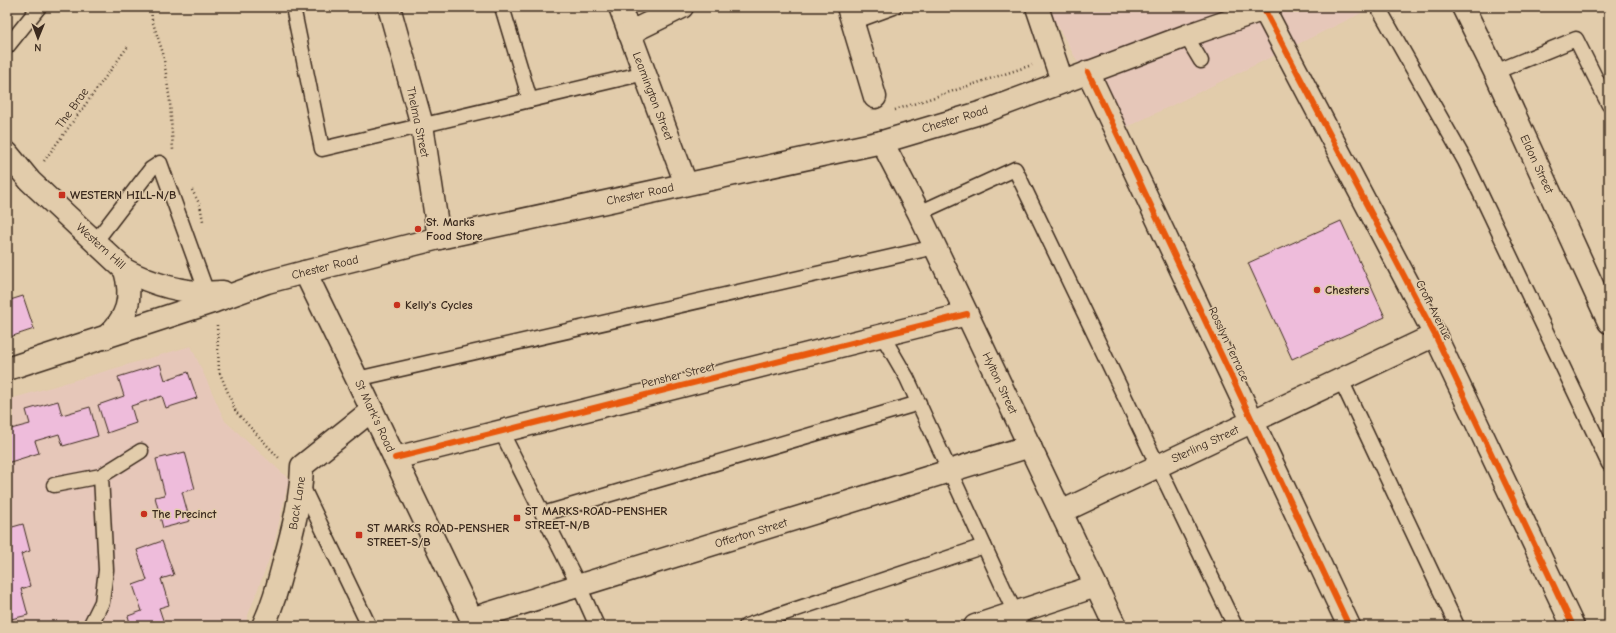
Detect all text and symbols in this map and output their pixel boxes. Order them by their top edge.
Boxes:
north arrow [18,18,58,58]
text: N [34,41,42,54]
street label: Leamington Street [630,50,677,143]
street label: The Brae [53,85,91,131]
street label: Thelma Street [404,86,432,159]
street label: Chester Road [920,102,990,136]
street label: Eldon Street [1517,132,1557,196]
street label: Chester Road [605,180,675,208]
place label: WESTERN HILL-N/B [70,188,176,202]
marker: WESTERN HILL-N/B [57,190,67,200]
place label: St. Marks Food Store [426,215,483,243]
street label: Western Hill [73,220,129,272]
marker: St. Marks Food Store [413,224,423,234]
street label: Chester Road [290,252,360,282]
street label: Croft Avenue [1413,278,1455,342]
place label: Chesters [1325,283,1369,297]
marker: Chesters [1312,285,1322,295]
place label: Kelly's Cycles [405,298,473,312]
marker: Kelly's Cycles [392,300,402,310]
street label: Rosslyn Terrace [1206,305,1252,383]
street label: Hylton Street [980,350,1021,417]
street label: Pensher Street [640,359,717,391]
street label: St Mark's Road [352,378,398,454]
street label: Sterling Street [1169,422,1242,466]
street label: Back Lane [286,475,308,531]
place label: ST MARKS ROAD-PENSHER STREET-N/B [525,504,667,532]
place label: The Precinct [152,507,218,521]
marker: The Precinct [139,509,149,519]
marker: ST MARKS ROAD-PENSHER STREET-N/B [512,513,522,523]
street label: Offerton Street [713,515,789,551]
place label: ST MARKS ROAD-PENSHER STREET-S/B [367,521,509,549]
marker: ST MARKS ROAD-PENSHER STREET-S/B [354,530,364,540]

